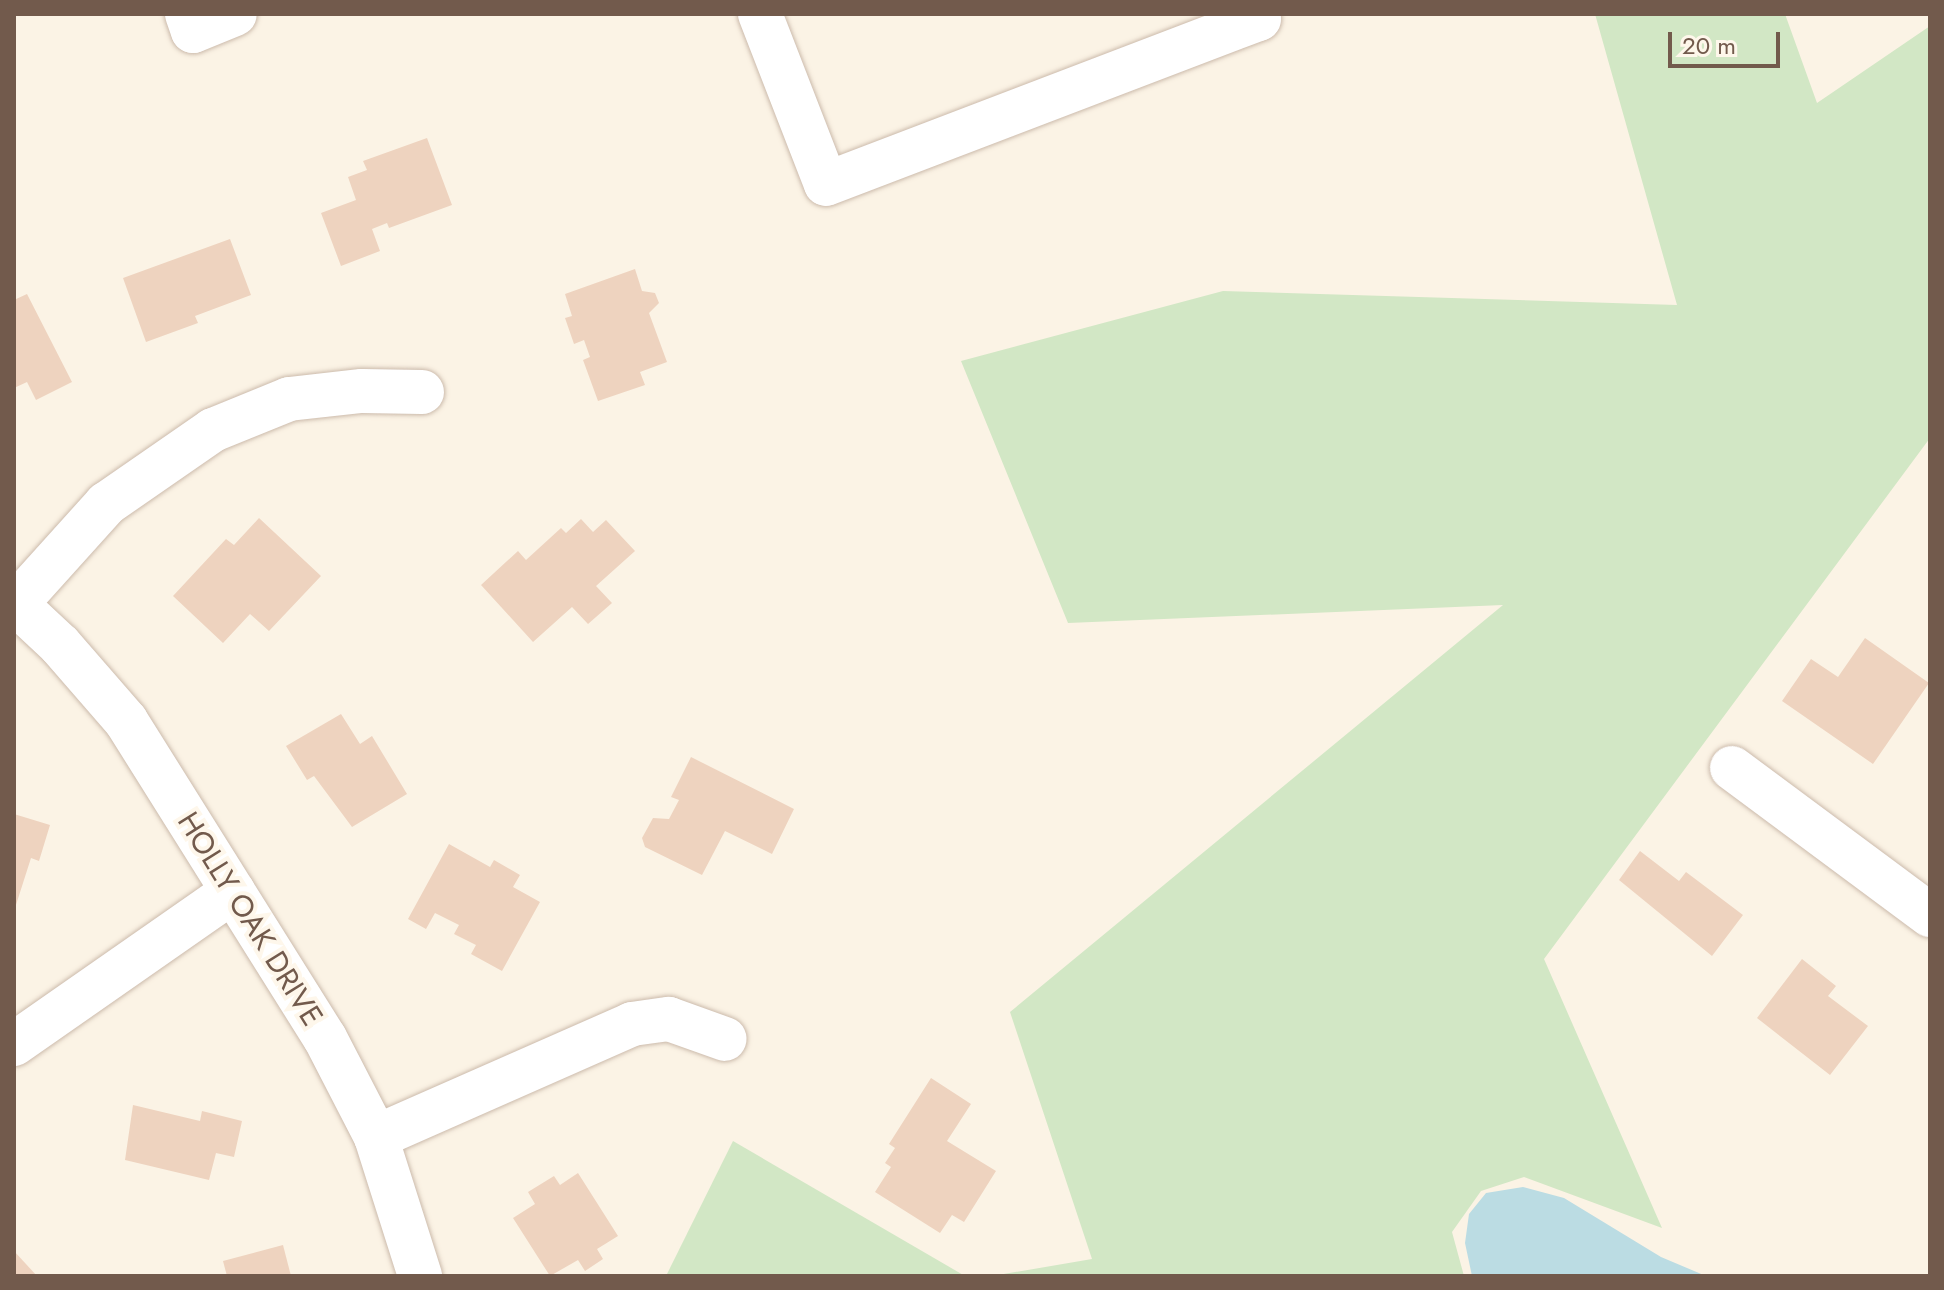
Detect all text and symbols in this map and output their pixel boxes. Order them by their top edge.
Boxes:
scale bar [1672,16,1784,66]
text: 20 m [1682,28,1736,63]
street label: HOLLY OAK DRIVE [170,805,330,1033]

